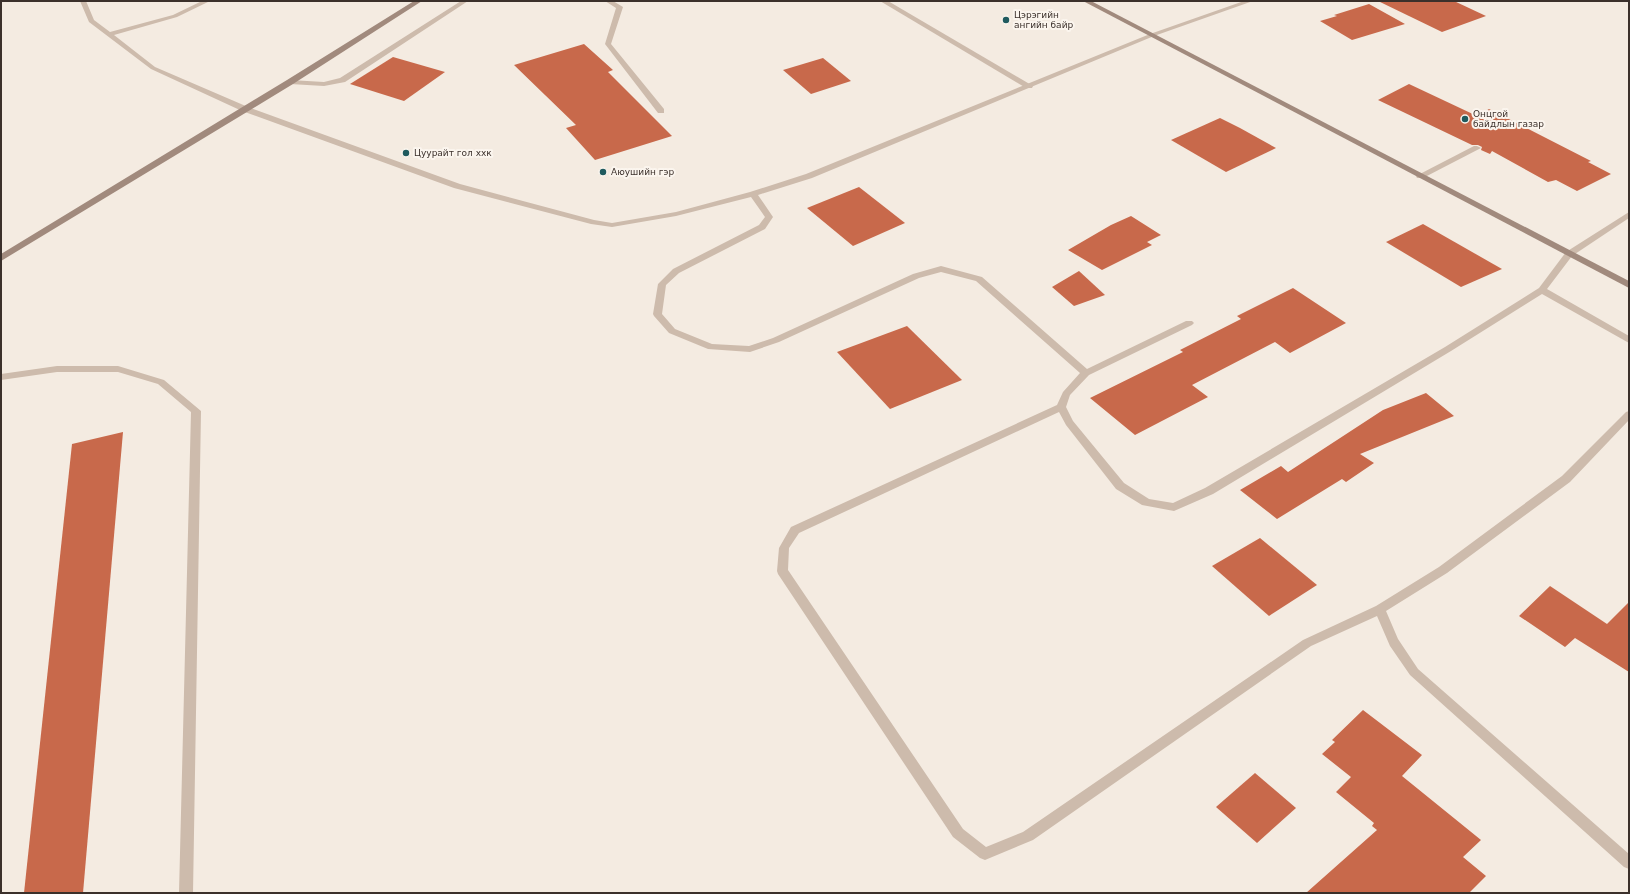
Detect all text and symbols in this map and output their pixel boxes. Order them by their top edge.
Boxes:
place label: Цэрэгийн ангийн байр [1014,10,1073,30]
marker: Цэрэгийн ангийн байр [1001,15,1011,25]
place label: Онцгой байдлын газар [1473,109,1544,129]
marker: Онцгой байдлын газар [1460,114,1470,124]
marker: Цуурайт гол ххк [401,148,411,158]
place label: Цуурайт гол ххк [414,148,492,158]
marker: Аюушийн гэр [598,167,608,177]
place label: Аюушийн гэр [611,167,674,177]

